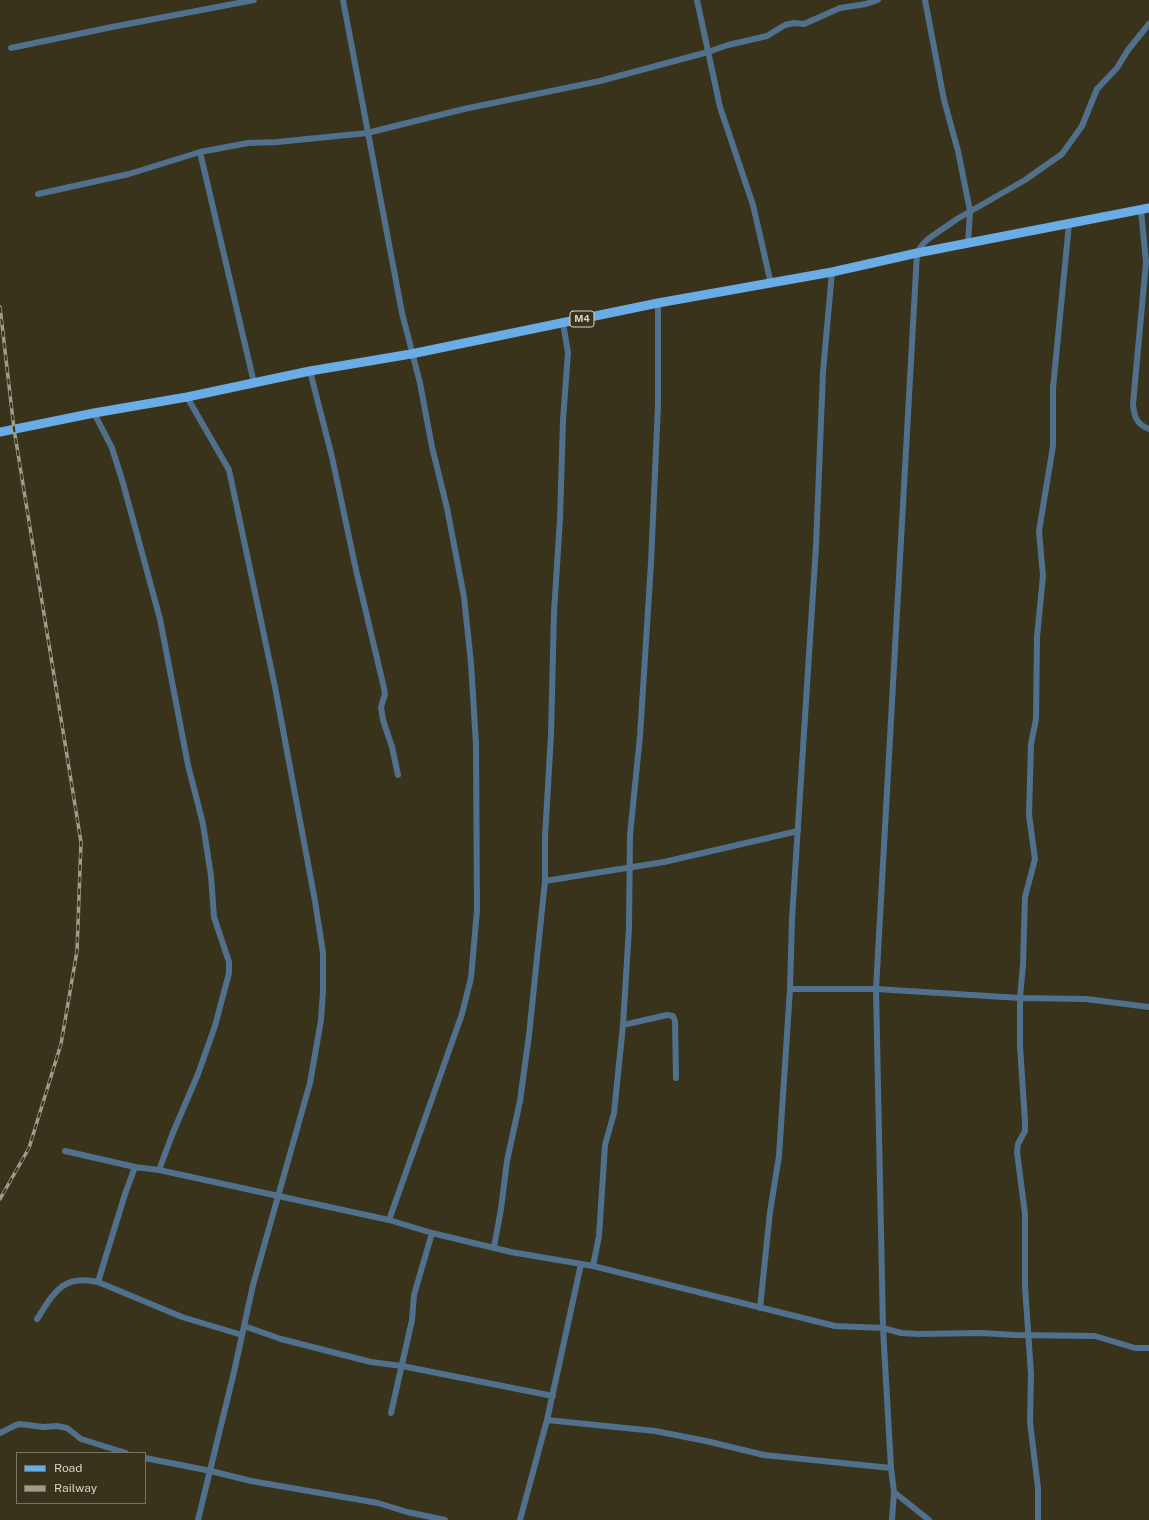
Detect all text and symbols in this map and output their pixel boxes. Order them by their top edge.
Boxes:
road number: M4 [570,311,594,327]
legend [16,1452,146,1504]
text: Road [54,1461,82,1475]
text: Railway [54,1481,97,1495]

